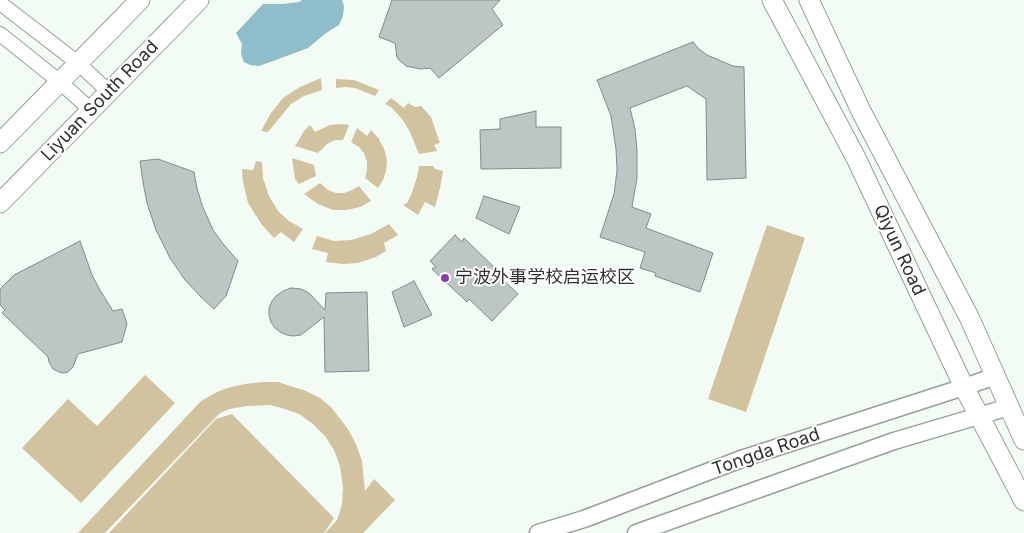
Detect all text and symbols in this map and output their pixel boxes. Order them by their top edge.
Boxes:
street label: Liyuan South Road [37,36,163,166]
street label: Qiyun Road [869,201,929,299]
place label: 宁波外事学校启运校区 [455,267,635,289]
marker: 宁波外事学校启运校区 [439,272,451,284]
street label: Tongda Road [709,424,823,480]

